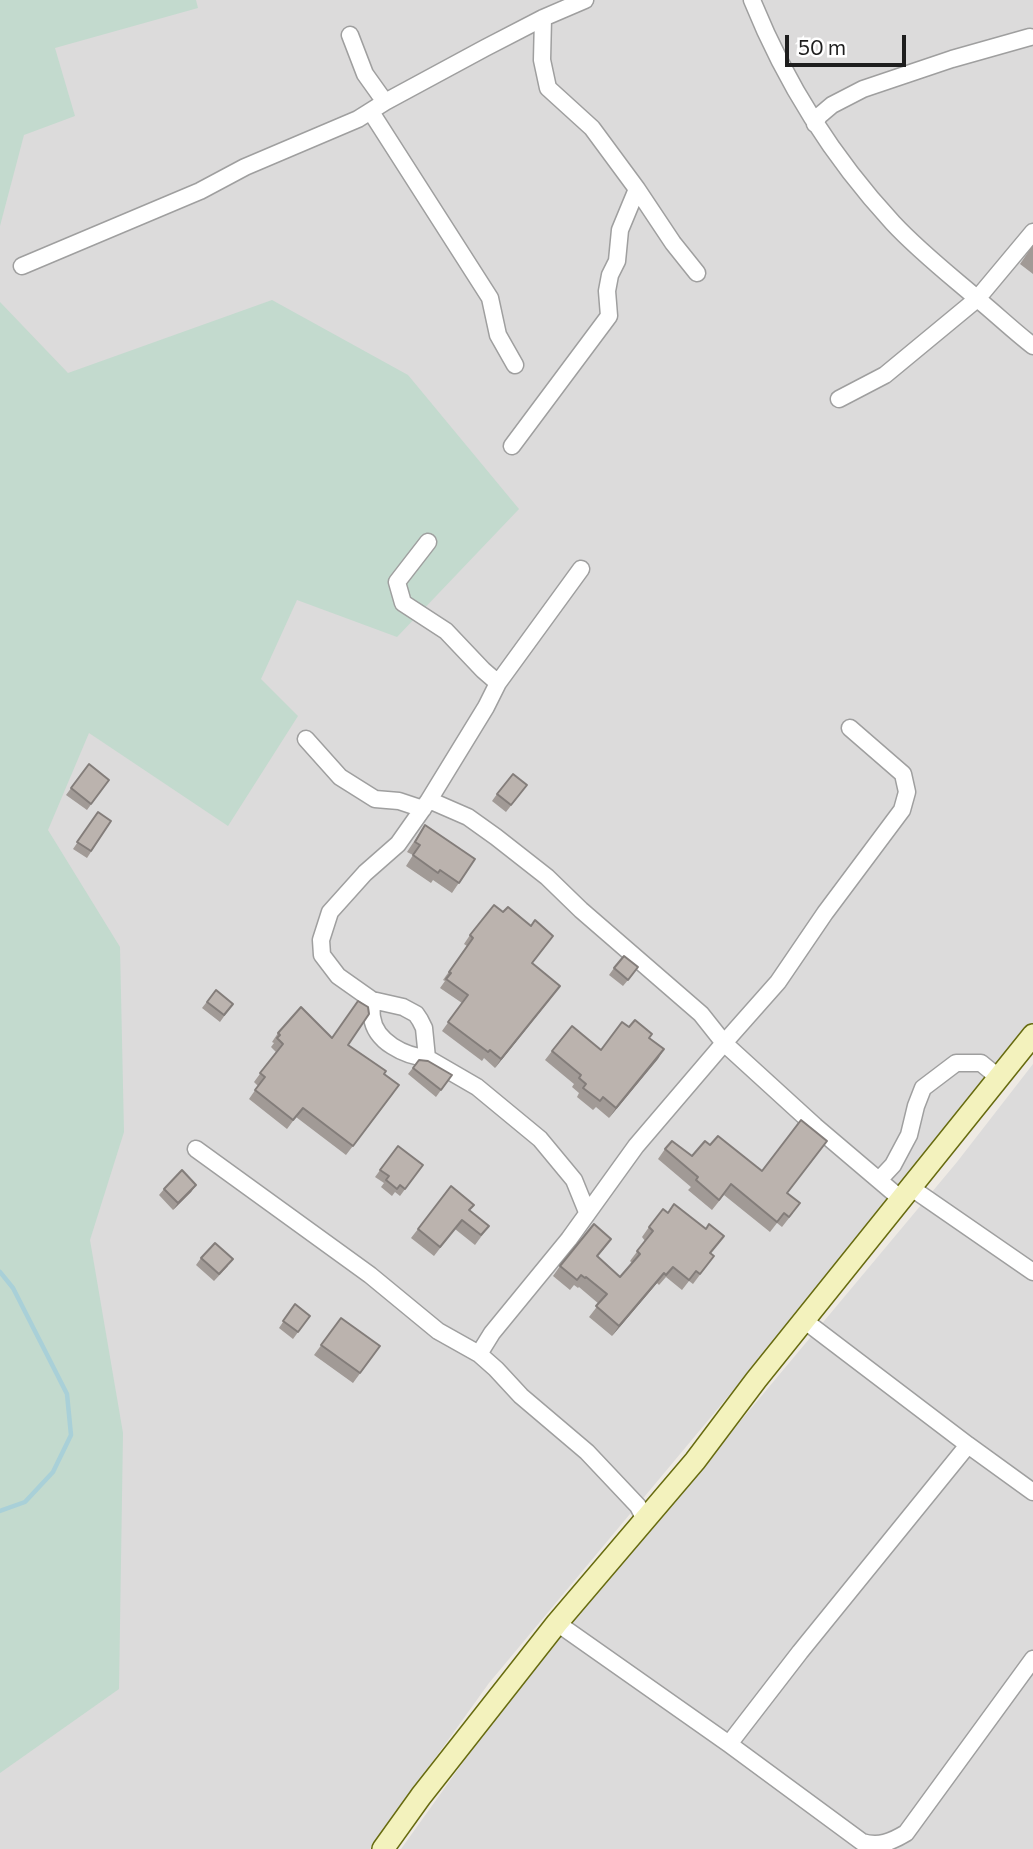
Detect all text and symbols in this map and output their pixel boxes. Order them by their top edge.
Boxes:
scale bar [788,21,909,65]
text: 50 m [798,34,846,59]

